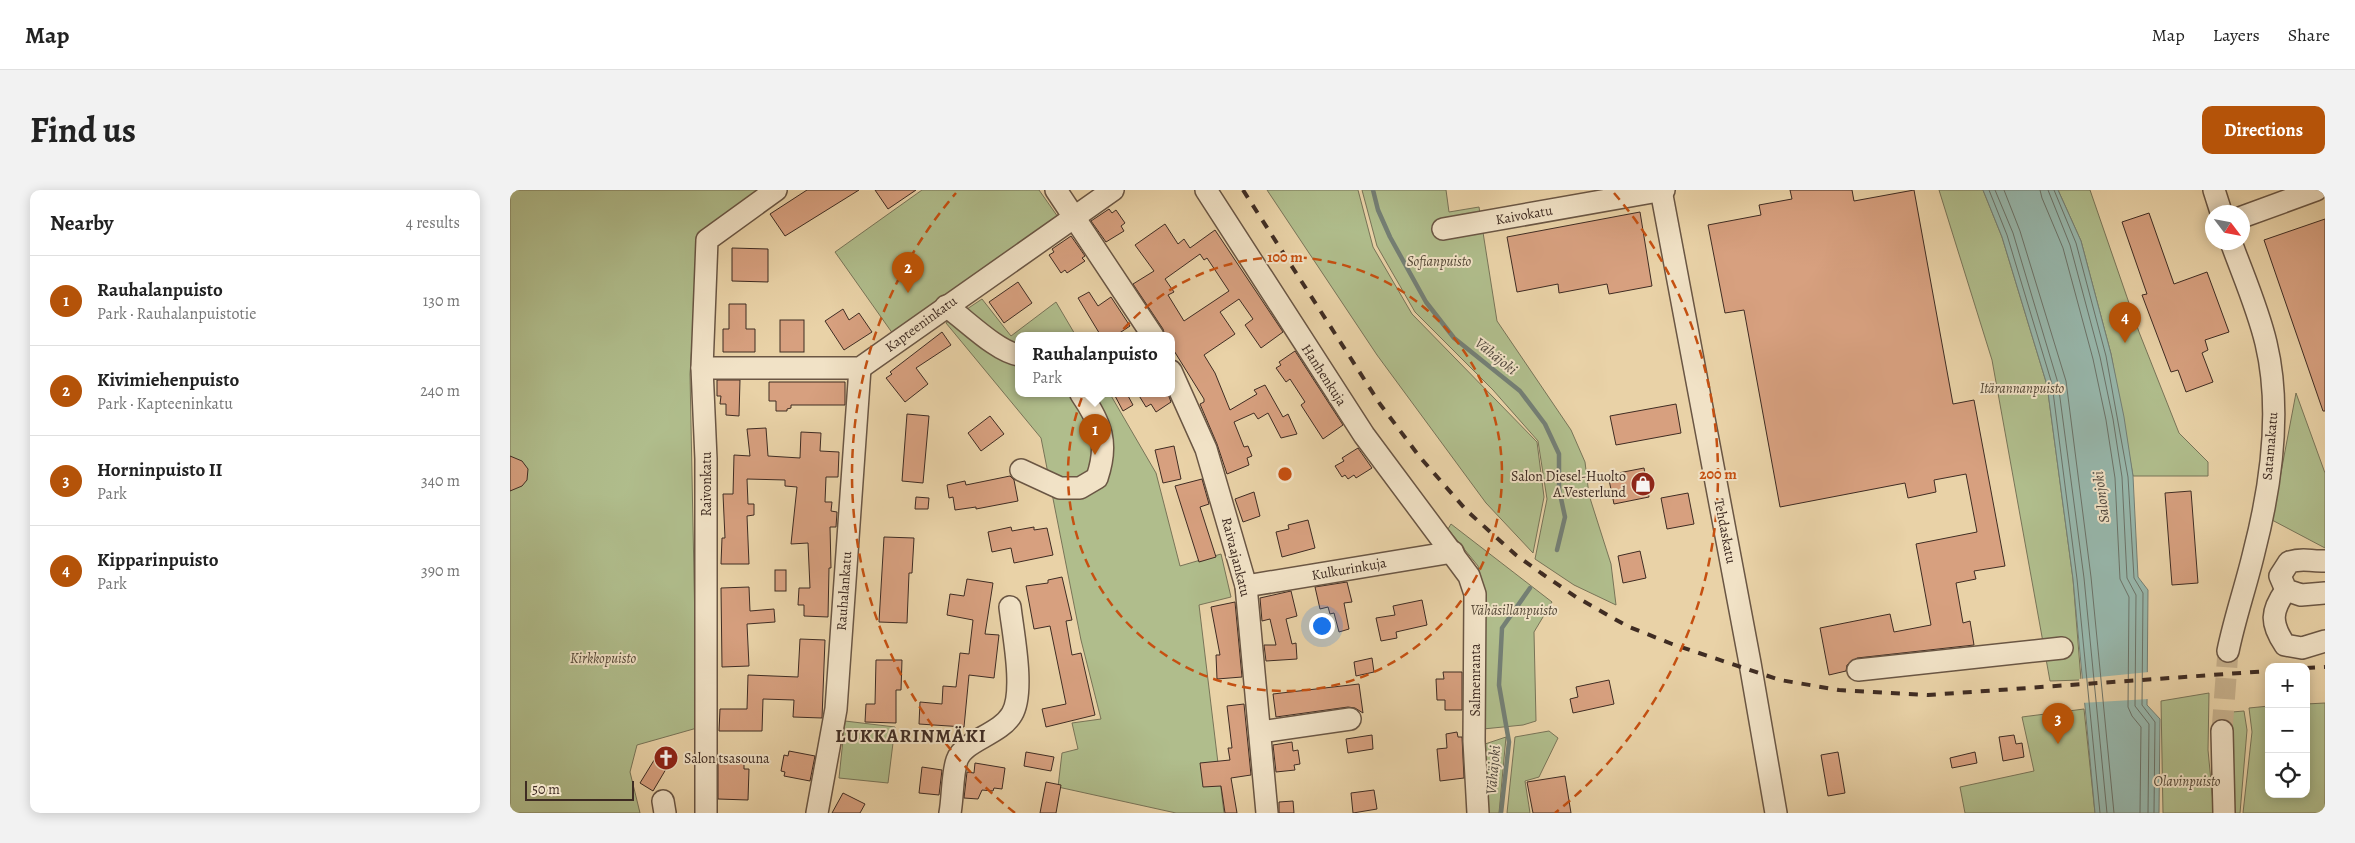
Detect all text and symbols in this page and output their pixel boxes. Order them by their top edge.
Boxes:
text: Map [25,19,69,51]
text: Map [2152,23,2185,47]
text: Layers [2213,23,2260,47]
text: Share [2288,23,2330,47]
text: Find us [30,106,136,154]
button: Directions [2202,106,2325,154]
street label: Kaivokatu [1494,201,1554,229]
north arrow [2205,205,2250,250]
text: Nearby [50,209,113,237]
text: 4 results [406,212,460,234]
text: 100 m [1267,247,1303,267]
pin: 2 [892,252,924,293]
park label: Sofianpuisto [1407,252,1472,271]
text: Rauhalanpuisto [97,277,223,303]
text: 1 [63,290,69,312]
text: 130 m [423,290,460,312]
street label: Kapteeninkatu [881,291,961,356]
pin: 4 [2109,302,2141,343]
text: Park · Rauhalanpuistotie [97,303,257,325]
popup [1015,332,1175,397]
water label: Vähäjoki [1471,333,1521,379]
street label: Hanhenkuja [1297,340,1351,410]
text: Rauhalanpuisto [1032,341,1158,367]
text: Kivimiehenpuisto [97,367,239,393]
text: Park [1032,367,1062,389]
park label: Itärannanpuisto [1980,379,2065,398]
text: 2 [62,380,70,402]
text: 240 m [420,380,460,402]
text: Park · Kapteeninkatu [97,393,233,415]
street label: Satamakatu [2258,411,2282,481]
pin: 1 [1079,414,1111,455]
street label: Raivonkatu [697,451,716,516]
text: Horninpuisto II [97,457,223,483]
text: 200 m [1699,464,1737,484]
centre of rings [1276,465,1294,483]
place label: Salon Diesel-Huolto A.Vesterlund [1511,467,1626,502]
text: 3 [63,470,69,492]
text: 340 m [421,470,460,492]
water label: Salonjoki [2088,470,2114,524]
shop icon: Salon Diesel-Huolto A.Vesterlund [1630,471,1656,497]
text: Park [97,483,127,505]
street label: Tehdaskatu [1709,497,1741,565]
street label: Raivaajankatu [1217,515,1255,599]
text: Kipparinpuisto [97,547,219,573]
street label: Rauhalankatu [832,550,856,631]
street label: Kulkurinkuja [1310,553,1388,585]
text: 4 [62,560,70,582]
text: 390 m [421,560,460,582]
text: Park [97,573,127,595]
park label: Vähäsillanpuisto [1470,601,1558,620]
your location [1309,613,1335,639]
street label: Salmenranta [1466,643,1485,717]
park label: Kirkkopuisto [570,649,636,668]
map controls [2265,663,2310,798]
button: + [2265,663,2310,708]
pin: 3 [2042,703,2074,744]
button: − [2265,708,2310,753]
district label: LUKKARINMÄKI [835,723,987,749]
church icon: Salon tsasouna [653,745,679,771]
water label: Vähäjoki [1481,745,1505,795]
place label: Salon tsasouna [684,749,770,768]
button: locate [2265,753,2310,798]
park label: Olavinpuisto [2153,772,2221,791]
scale bar [525,778,634,801]
text: 50 m [532,780,560,799]

